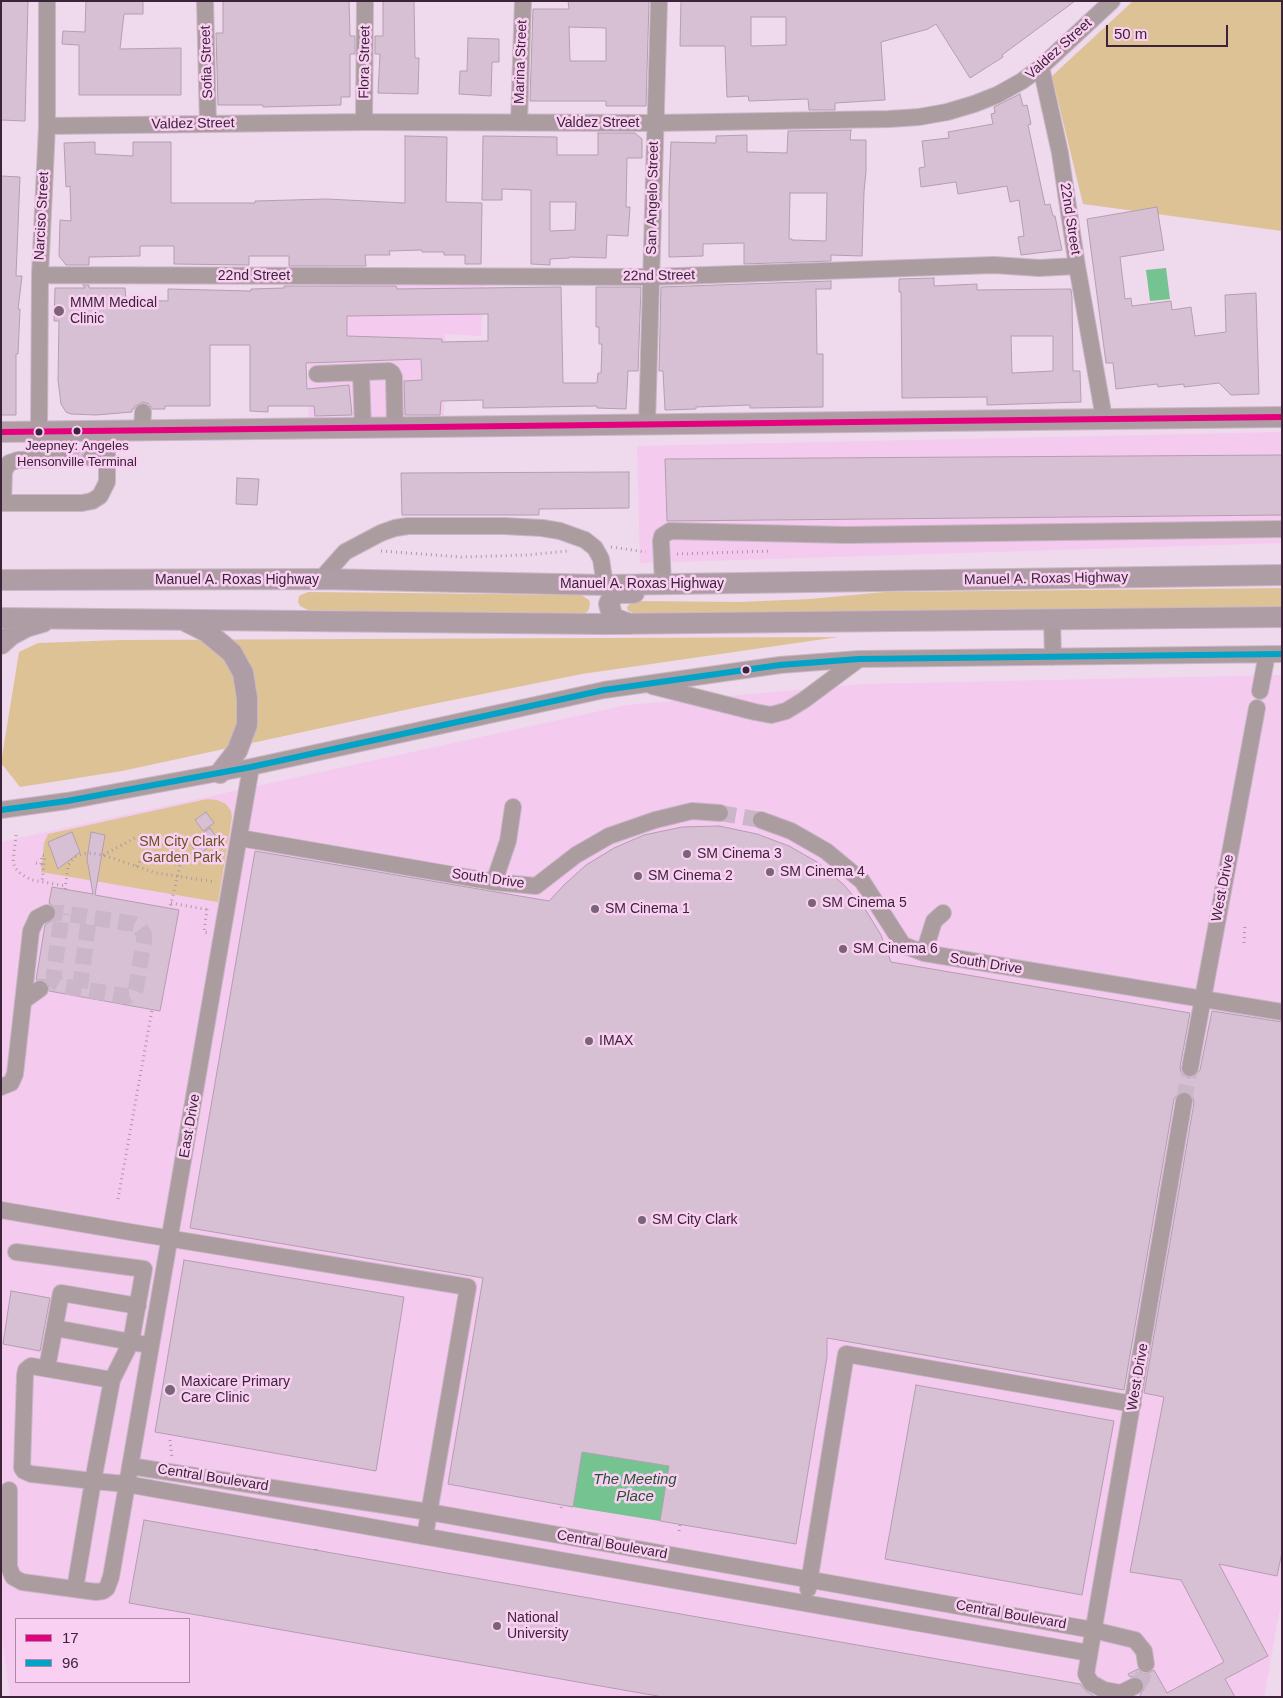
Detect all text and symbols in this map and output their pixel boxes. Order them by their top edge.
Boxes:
street label: Valdez Street [1023,15,1095,83]
scale bar [1108,15,1230,47]
street label: Marina Street [511,20,531,104]
street label: Sofia Street [197,25,217,99]
street label: Flora Street [356,25,374,99]
text: 50 m [1114,25,1147,42]
street label: Valdez Street [151,115,235,133]
street label: Valdez Street [556,115,640,131]
street label: San Angelo Street [644,141,662,255]
street label: Narciso Street [31,171,53,261]
street label: 22nd Street [1056,182,1084,256]
street label: 22nd Street [623,267,695,285]
street label: 22nd Street [218,268,290,284]
place label: MMM Medical Clinic [70,295,157,328]
marker: MMM Medical Clinic [52,304,66,318]
marker: Jeepney: Angeles Hensonville Terminal [72,426,82,436]
unlabelled marker [34,427,44,437]
place label: Jeepney: Angeles Hensonville Terminal [17,438,137,469]
street label: Manuel A. Roxas Highway [964,569,1128,589]
street label: Manuel A. Roxas Highway [155,572,319,588]
street label: Manuel A. Roxas Highway [560,576,724,592]
unlabelled marker [741,665,751,675]
park label: SM City Clark Garden Park [139,834,225,866]
place label: SM Cinema 3 [697,846,782,862]
marker: SM Cinema 3 [681,848,693,860]
street label: West Drive [1208,853,1238,923]
place label: SM Cinema 4 [780,864,865,880]
street label: South Drive [451,866,525,892]
marker: SM Cinema 4 [764,866,776,878]
place label: SM Cinema 2 [648,868,733,884]
marker: SM Cinema 2 [632,870,644,882]
place label: SM Cinema 5 [822,895,907,911]
marker: SM Cinema 5 [806,897,818,909]
place label: SM Cinema 1 [605,901,690,917]
marker: SM Cinema 1 [589,903,601,915]
place label: SM Cinema 6 [853,941,938,957]
marker: SM Cinema 6 [837,943,849,955]
street label: South Drive [949,950,1023,978]
place label: IMAX [599,1033,633,1049]
marker: IMAX [583,1035,595,1047]
street label: East Drive [176,1093,204,1159]
place label: SM City Clark [652,1212,738,1228]
marker: SM City Clark [636,1214,648,1226]
street label: West Drive [1124,1342,1152,1412]
place label: Maxicare Primary Care Clinic [181,1374,290,1406]
marker: Maxicare Primary Care Clinic [163,1383,177,1397]
street label: Central Boulevard [156,1461,270,1495]
water label: The Meeting Place [593,1471,677,1506]
street label: Central Boulevard [555,1527,669,1563]
street label: Central Boulevard [954,1597,1068,1633]
place label: National University [507,1610,568,1642]
legend [15,1618,190,1683]
marker: National University [491,1620,503,1632]
text: 17 [62,1629,79,1646]
text: 96 [62,1654,79,1671]

